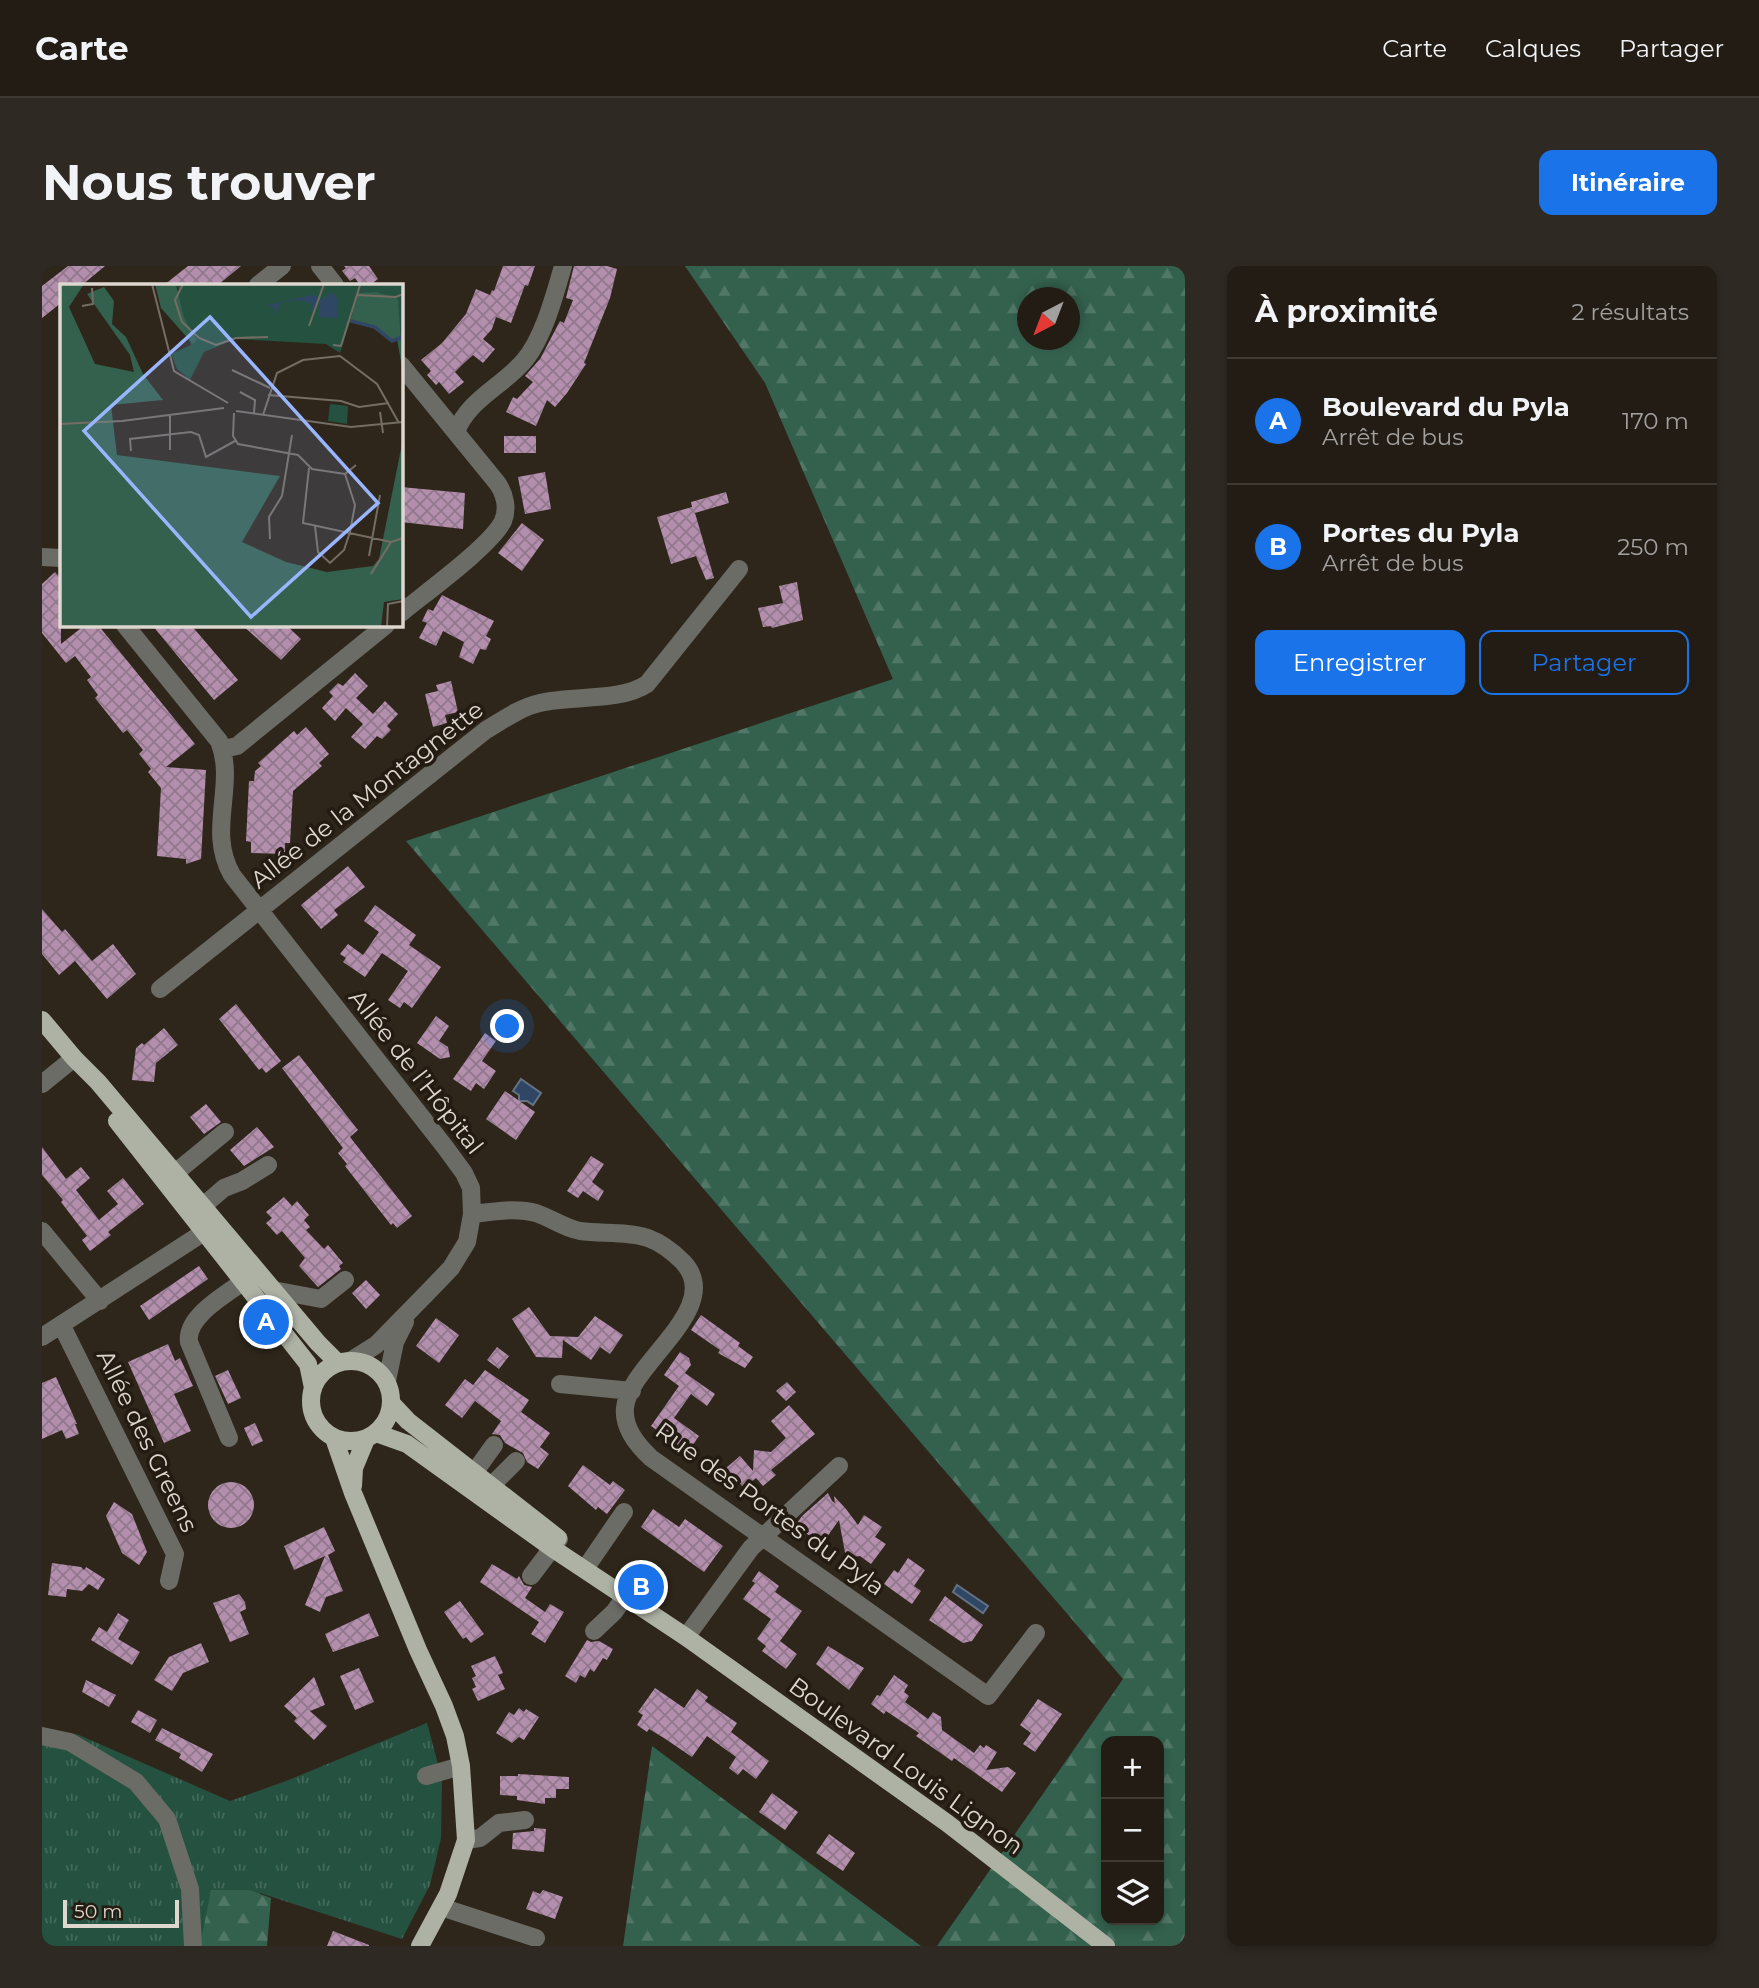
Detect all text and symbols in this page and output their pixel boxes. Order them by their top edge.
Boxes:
text: Carte [35,28,128,68]
text: Carte [1382,34,1447,63]
text: Calques [1485,34,1581,63]
text: Partager [1619,34,1724,63]
button: Itinéraire [1539,150,1717,215]
text: Nous trouver [42,153,376,212]
inset map [60,284,402,626]
north arrow [1017,287,1080,350]
text: À proximité [1255,293,1438,330]
text: 2 résultats [1571,298,1689,326]
text: Boulevard du Pyla [1322,391,1570,423]
text: A [1269,407,1287,435]
text: 170 m [1622,407,1689,435]
text: Arrêt de bus [1322,423,1464,451]
text: Portes du Pyla [1322,517,1519,549]
text: B [1269,533,1287,561]
text: 250 m [1617,533,1689,561]
text: Arrêt de bus [1322,549,1464,577]
button: Enregistrer [1255,630,1465,695]
button: Partager [1479,630,1689,695]
street label: Allée de la Montagnette [245,695,489,894]
street label: Allée de l’Hôpital [343,984,490,1160]
your location [490,1009,524,1043]
pin: A [243,1296,289,1348]
street label: Allée des Greens [91,1345,204,1537]
street label: Rue des Portes du Pyla [650,1416,891,1602]
pin: B [618,1561,664,1613]
street label: Boulevard Louis Lignon [783,1671,1029,1860]
map controls [1101,1736,1164,1925]
button: + [1101,1736,1164,1799]
button: − [1101,1799,1164,1862]
button: layers [1101,1862,1164,1925]
scale bar [63,1897,178,1929]
text: 50 m [74,1900,122,1923]

